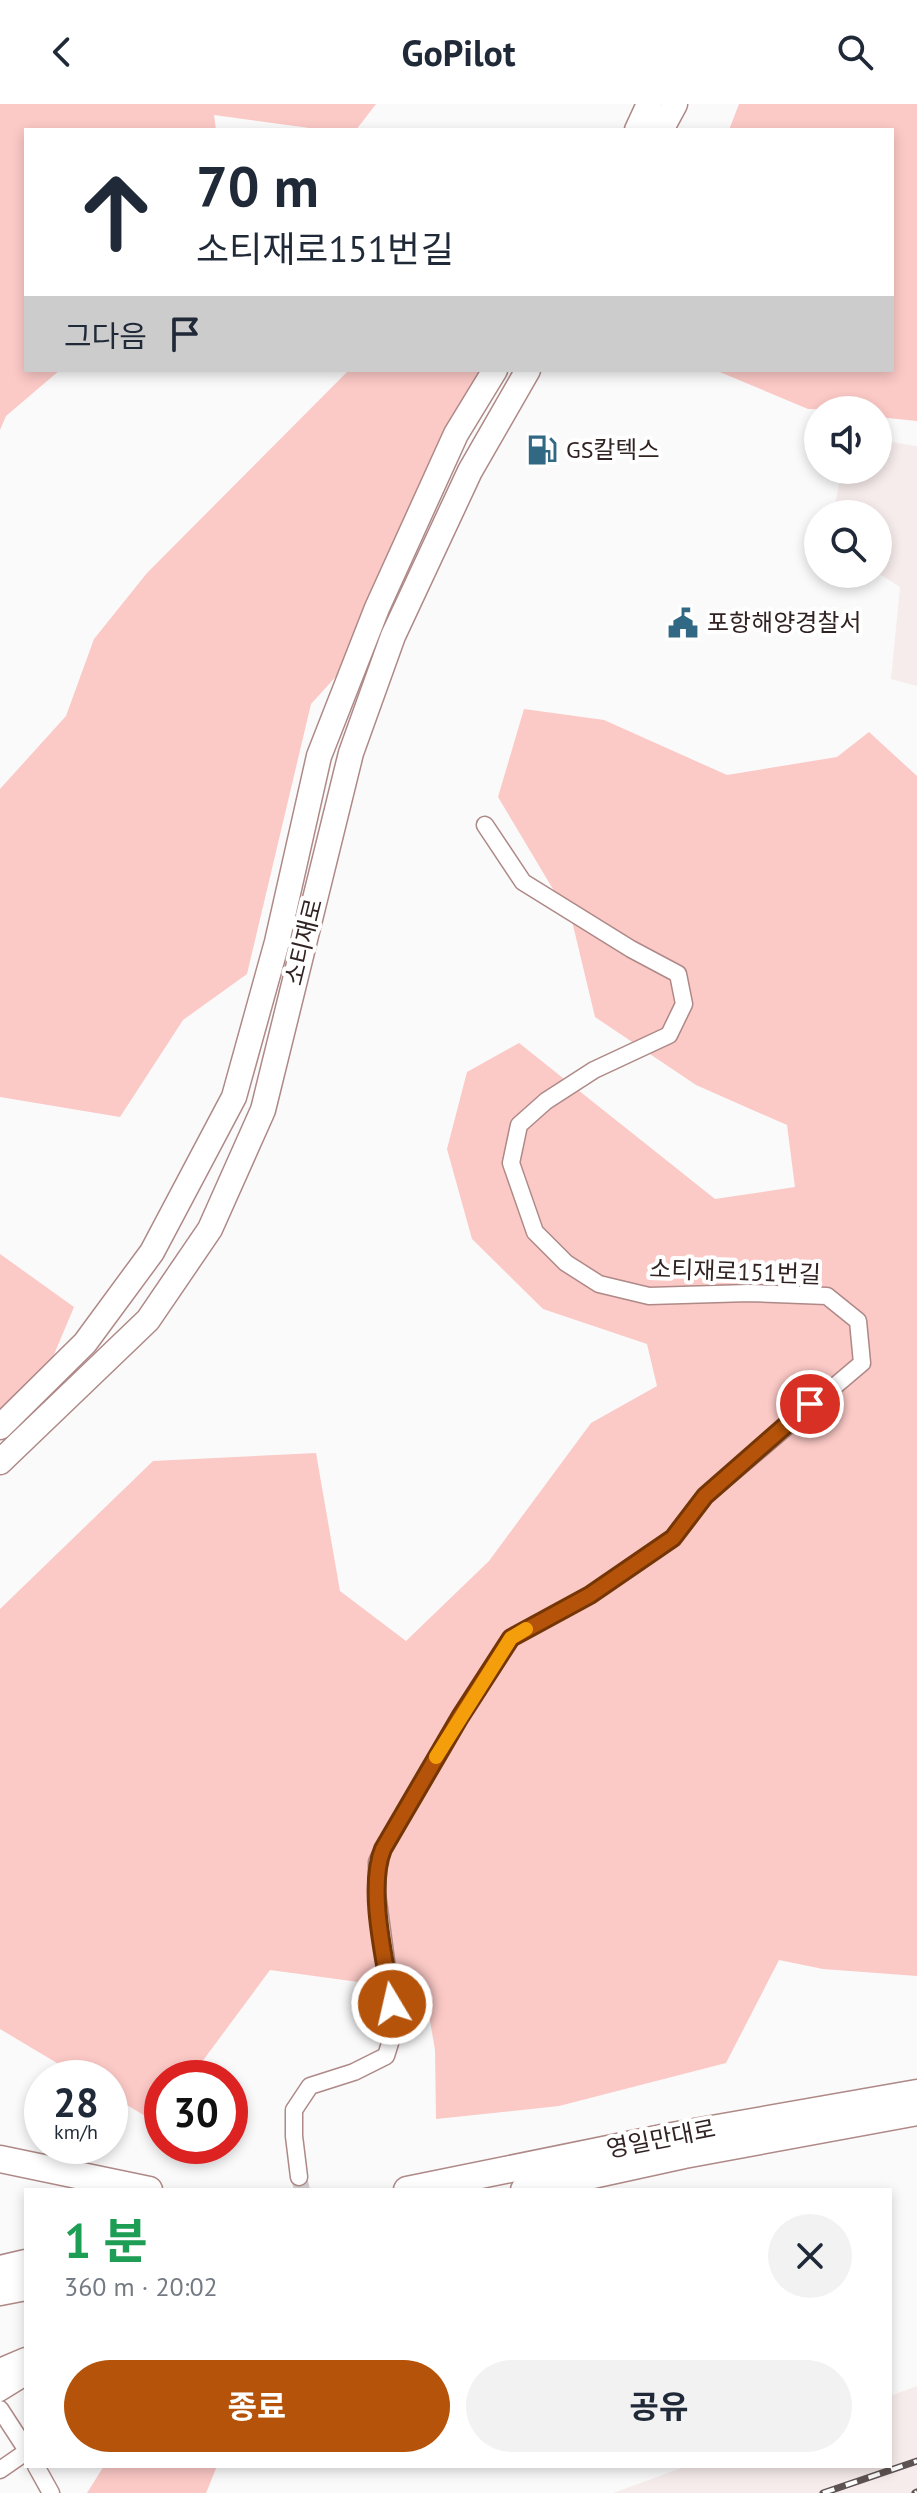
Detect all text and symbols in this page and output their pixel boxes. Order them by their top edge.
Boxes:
text: GoPilot [401,29,516,76]
icon: back [40,30,84,74]
icon: search [833,30,877,74]
text: 70 m [196,150,319,222]
icon: ahead [64,160,168,264]
text: 소티재로151번길 [196,225,454,272]
icon: arrive [163,312,207,356]
text: 그다음 [64,316,147,355]
map controls [804,396,892,588]
button: sound [804,396,892,484]
fuel station icon: GS칼텍스 [525,433,559,467]
place label: GS칼텍스 [566,434,660,465]
button: search [804,500,892,588]
public building icon: 포항해양경찰서 [666,606,700,640]
place label: 포항해양경찰서 [707,607,862,638]
street label: 소티재로 [278,895,329,988]
street label: 소티재로151번길 [649,1253,821,1290]
pin [776,1370,844,1438]
icon: arrive [788,1382,832,1426]
position arrow [350,1962,434,2046]
speed limit sign: 30 [144,2060,248,2164]
text: 28 [53,2076,99,2128]
street label: 영일만대로 [604,2113,718,2164]
text: km/h [54,2119,98,2145]
text: 1 분 [64,2209,148,2271]
button: close [768,2214,852,2298]
text: 360 m · 20:02 [64,2270,218,2303]
button: 종료 [64,2360,450,2452]
button: 공유 [466,2360,852,2452]

